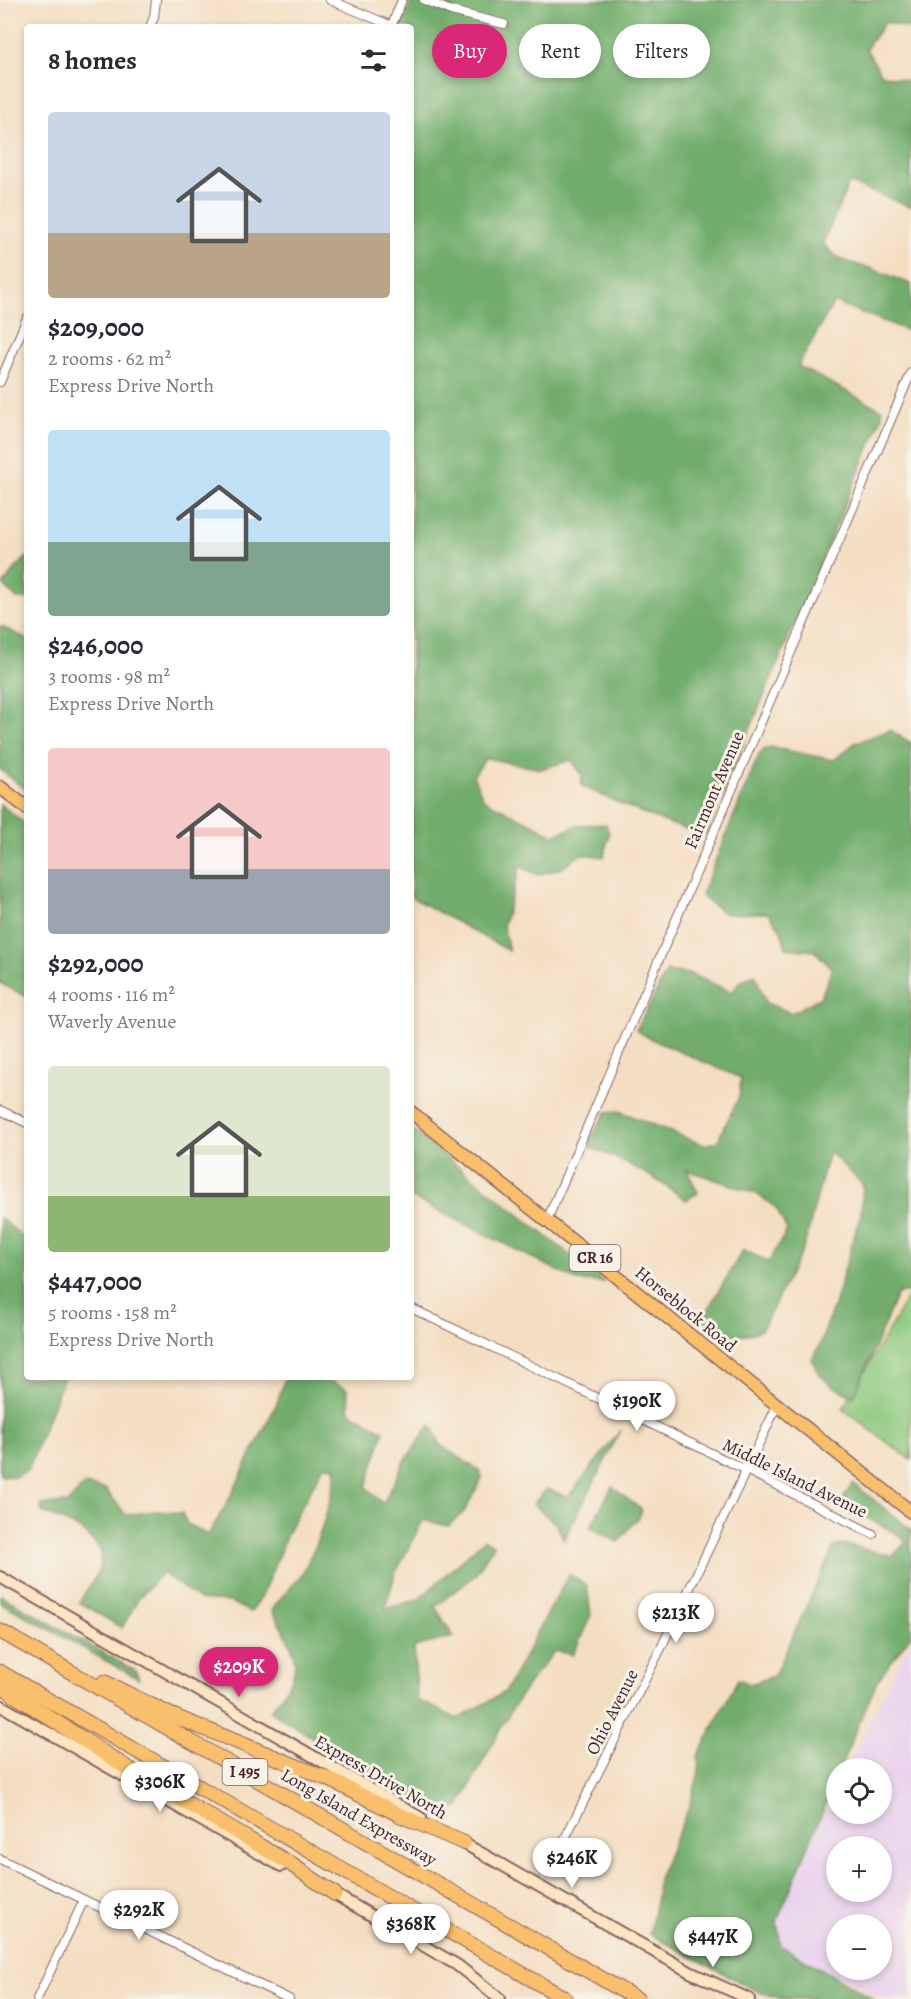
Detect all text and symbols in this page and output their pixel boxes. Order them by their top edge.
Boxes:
chip: Buy [432,24,507,78]
chip: Rent [519,24,601,78]
chip: Filters [613,24,710,78]
text: 8 homes [48,43,137,78]
icon: filters [357,44,390,77]
icon: home [165,151,273,259]
text: $209,000 [48,310,144,345]
text: 2 rooms · 62 m² [48,345,171,372]
text: Express Drive North [48,372,214,399]
icon: home [165,469,273,577]
text: $246,000 [48,628,143,663]
text: 3 rooms · 98 m² [48,663,170,690]
text: Express Drive North [48,690,214,717]
street label: Fairmont Avenue [678,727,750,853]
icon: home [165,787,273,895]
text: $292,000 [48,946,144,981]
text: 4 rooms · 116 m² [48,981,175,1008]
text: Waverly Avenue [48,1008,177,1035]
icon: home [165,1105,273,1213]
road number: CR 16 [570,1245,620,1271]
street label: Horseblock Road [630,1260,742,1358]
text: $447,000 [48,1264,142,1299]
text: 5 rooms · 158 m² [48,1299,177,1326]
text: Express Drive North [48,1326,214,1353]
pin: $190K [595,1381,679,1432]
text: $190K [613,1387,661,1414]
street label: Middle Island Avenue [719,1433,871,1523]
pin: $213K [634,1593,718,1644]
text: $213K [652,1599,700,1626]
pin: $209K [197,1647,281,1698]
text: $209K [213,1653,265,1680]
street label: Ohio Avenue [580,1665,644,1759]
street label: Express Drive North [310,1729,452,1825]
map controls [826,1758,892,1980]
button: locate [826,1758,892,1824]
road number: I 495 [222,1759,268,1785]
pin: $306K [118,1762,202,1813]
street label: Long Island Expressway [277,1763,442,1872]
text: $306K [135,1768,185,1795]
button: + [826,1836,892,1902]
pin: $246K [530,1838,614,1889]
text: $246K [547,1844,597,1871]
pin: $292K [97,1890,181,1941]
text: $292K [113,1896,165,1923]
pin: $368K [369,1904,453,1955]
text: $368K [386,1910,436,1937]
button: − [826,1914,892,1980]
pin: $447K [671,1917,755,1968]
text: $447K [688,1923,738,1950]

